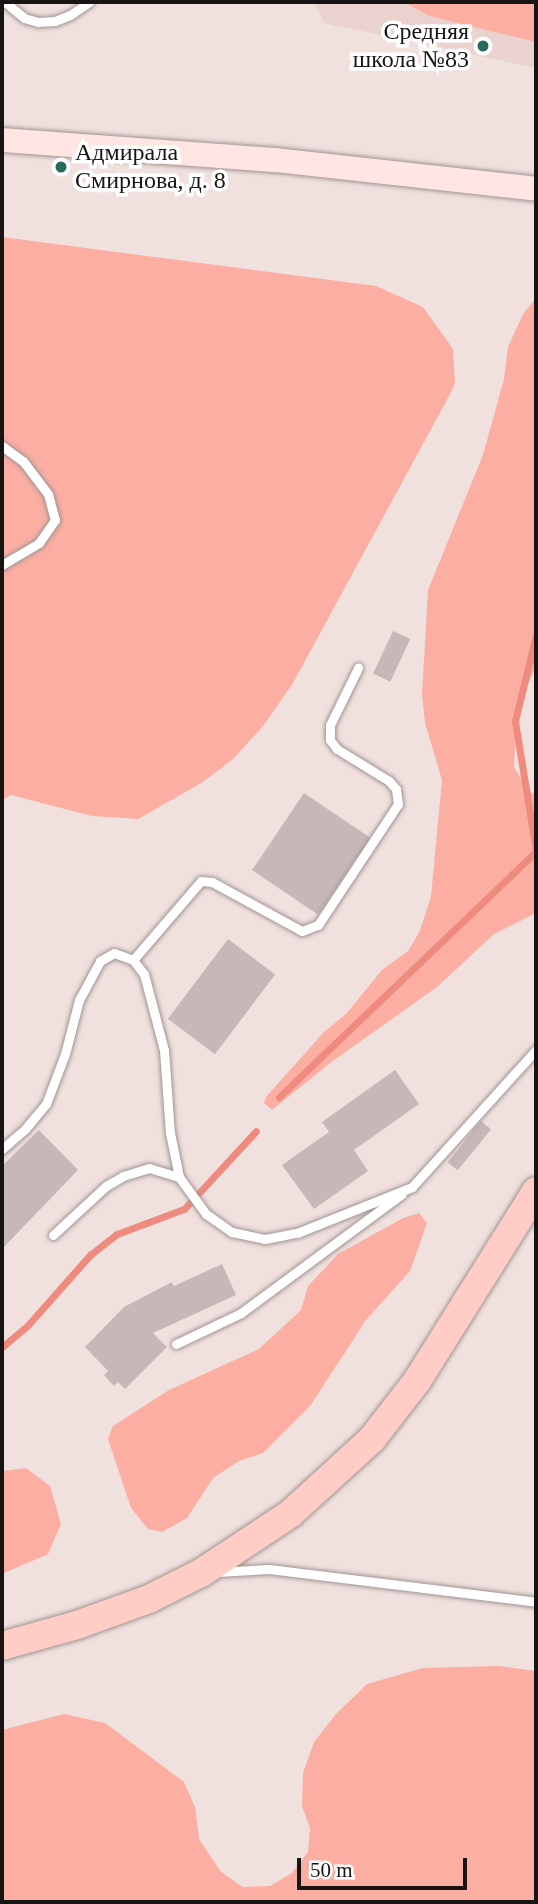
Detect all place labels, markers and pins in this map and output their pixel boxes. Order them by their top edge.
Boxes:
place label: Средняя школа №83 [353,18,469,74]
marker: Средняя школа №83 [475,38,491,54]
place label: Адмирала Смирнова, д. 8 [75,139,226,195]
marker: Адмирала Смирнова, д. 8 [53,159,69,175]

